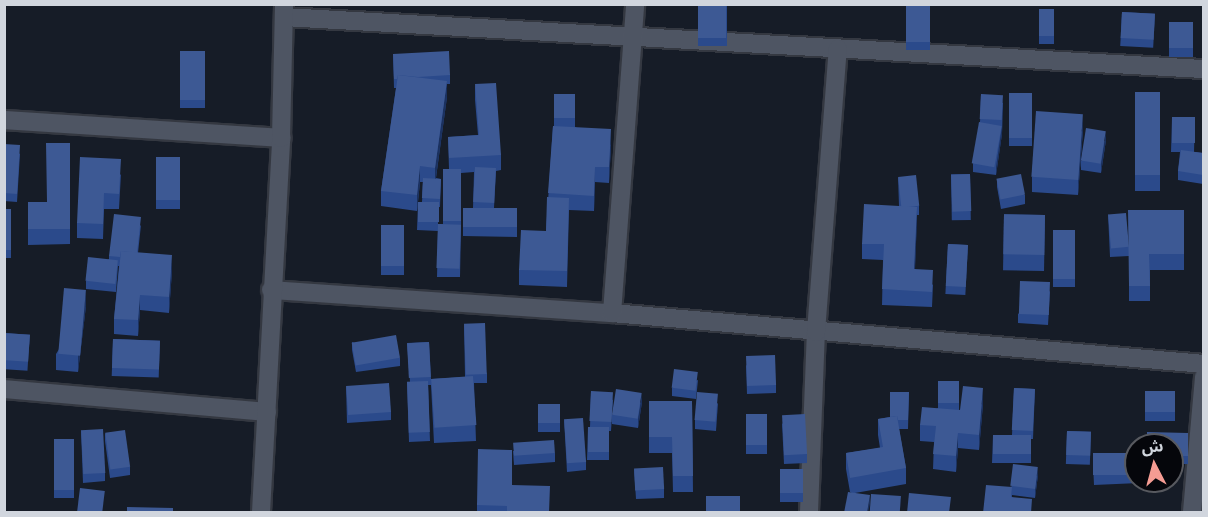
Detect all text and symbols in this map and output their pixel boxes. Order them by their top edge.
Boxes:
north arrow [1124,433,1184,493]
text: ش [1140,437,1164,456]

